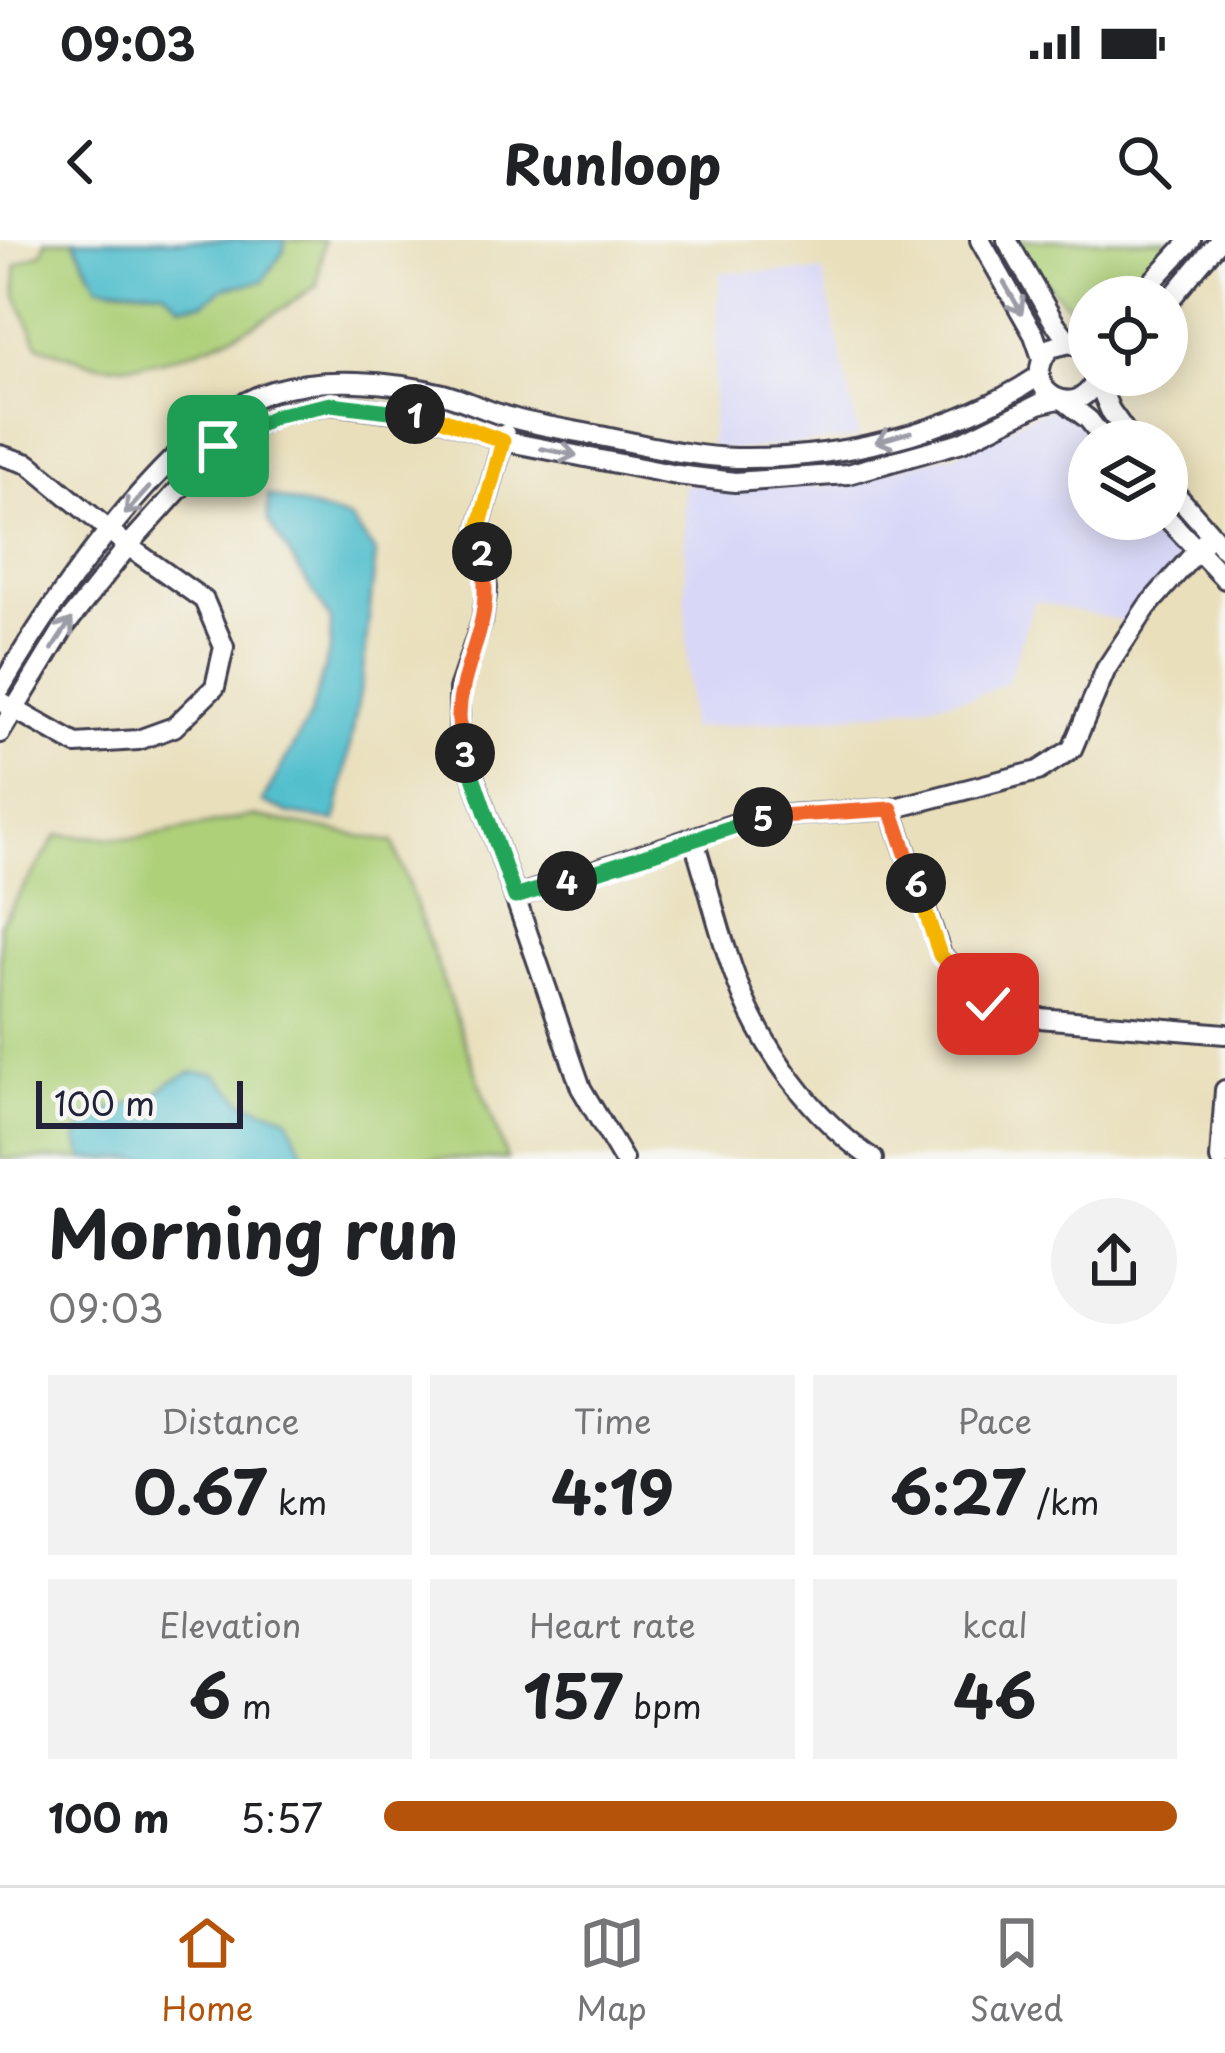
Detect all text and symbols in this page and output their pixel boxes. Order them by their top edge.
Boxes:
text: 09:03 [60,8,196,76]
text: Runloop [504,122,721,203]
icon: back [48,129,114,195]
icon: search [1111,129,1177,195]
map controls [1068,276,1188,540]
button: locate [1068,276,1188,396]
one-way arrow [1002,280,1025,315]
pin: 1 [385,384,445,444]
text: 1 [407,389,423,439]
pin [167,395,269,497]
icon: arrive [185,413,251,479]
button: layers [1068,420,1188,540]
one-way arrow [875,427,913,449]
one-way arrow [538,442,577,464]
one-way arrow [124,486,151,516]
pin: 2 [452,522,512,582]
text: 2 [470,527,494,577]
one-way arrow [49,617,74,651]
pin: 3 [435,723,495,783]
text: 3 [454,728,476,778]
pin: 5 [733,787,793,847]
text: 5 [752,792,774,842]
pin: 4 [537,851,597,911]
pin: 6 [886,853,946,913]
text: 4 [556,856,578,906]
text: 6 [904,858,928,908]
pin [937,953,1039,1055]
icon: check [955,971,1021,1037]
scale bar [36,1075,243,1128]
text: 100 m [54,1077,155,1127]
text: Morning run [48,1182,458,1281]
button: share [1051,1198,1177,1324]
text: 09:03 [48,1277,164,1336]
text: Distance [161,1395,299,1445]
text: Time [574,1395,651,1445]
text: Pace [958,1395,1032,1445]
text: 0.67 [133,1445,267,1535]
text: 4:19 [551,1445,674,1535]
text: 6:27 [890,1445,1026,1535]
text: km [267,1476,327,1526]
text: /km [1026,1476,1100,1526]
text: Elevation [159,1599,301,1649]
text: Heart rate [529,1599,696,1649]
text: kcal [962,1599,1028,1649]
text: 6 [189,1649,231,1739]
text: 157 [523,1649,623,1739]
text: 46 [953,1649,1037,1739]
text: m [231,1680,272,1730]
text: bpm [623,1680,702,1730]
text: 100 m [48,1787,170,1846]
text: 5:57 [240,1787,323,1846]
tab: Home [162,1910,253,2032]
tab: Map [576,1910,647,2032]
tab: Saved [970,1910,1063,2032]

